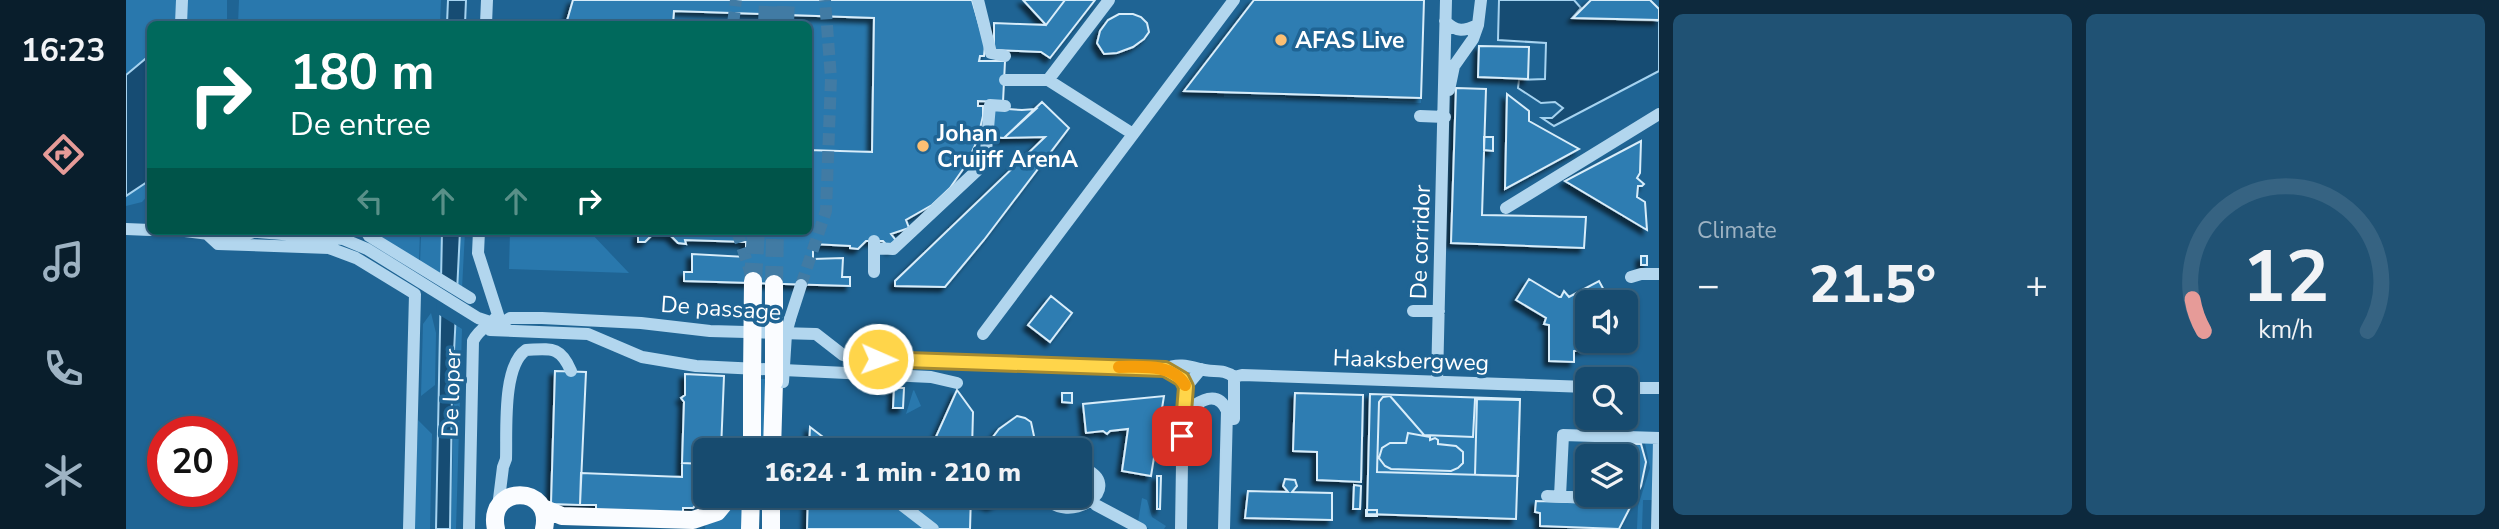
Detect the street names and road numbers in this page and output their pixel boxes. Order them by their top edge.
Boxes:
street label: De corridor [1403,183,1438,300]
street label: De passage [660,289,782,328]
street label: Haaksbergweg [1332,342,1490,379]
street label: De loper [434,347,469,438]

